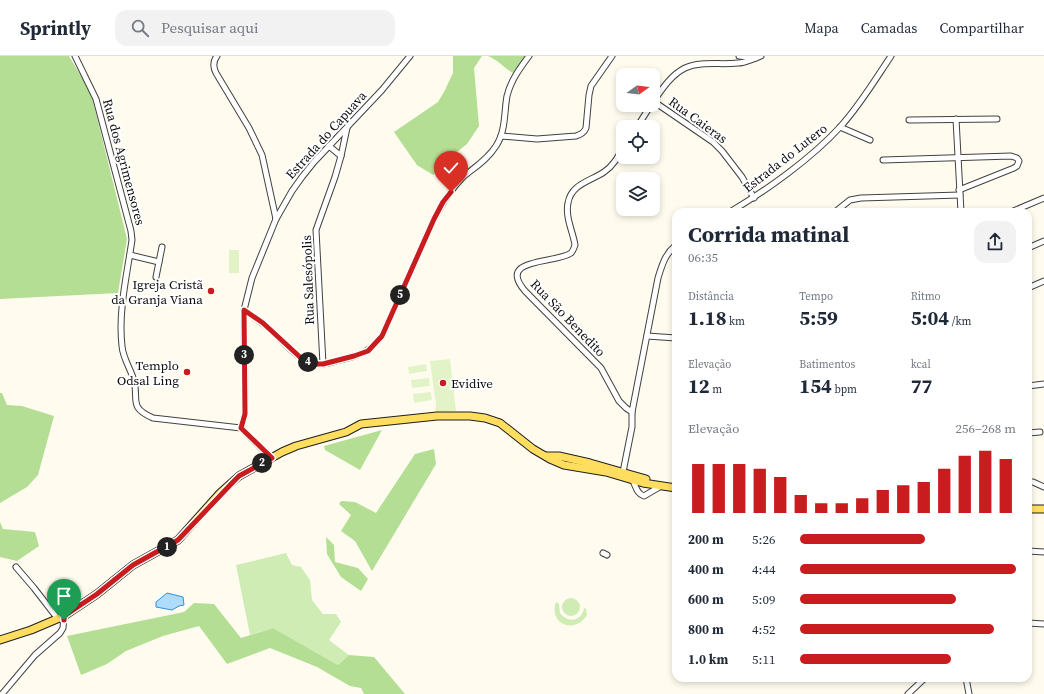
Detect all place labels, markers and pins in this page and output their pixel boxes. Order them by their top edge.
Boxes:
pin [434,151,468,192]
place label: Igreja Cristã da Granja Viana [111,276,203,308]
pin: 5 [390,285,410,305]
marker: Igreja Cristã da Granja Viana [206,286,216,296]
pin: 3 [234,345,254,365]
pin: 4 [298,352,318,372]
place label: Templo Odsal Ling [117,357,179,389]
marker: Templo Odsal Ling [182,367,192,377]
place label: Evidive [451,375,493,392]
marker: Evidive [438,378,448,388]
pin: 2 [252,453,272,473]
pin: 1 [157,537,177,557]
pin [47,579,81,620]

